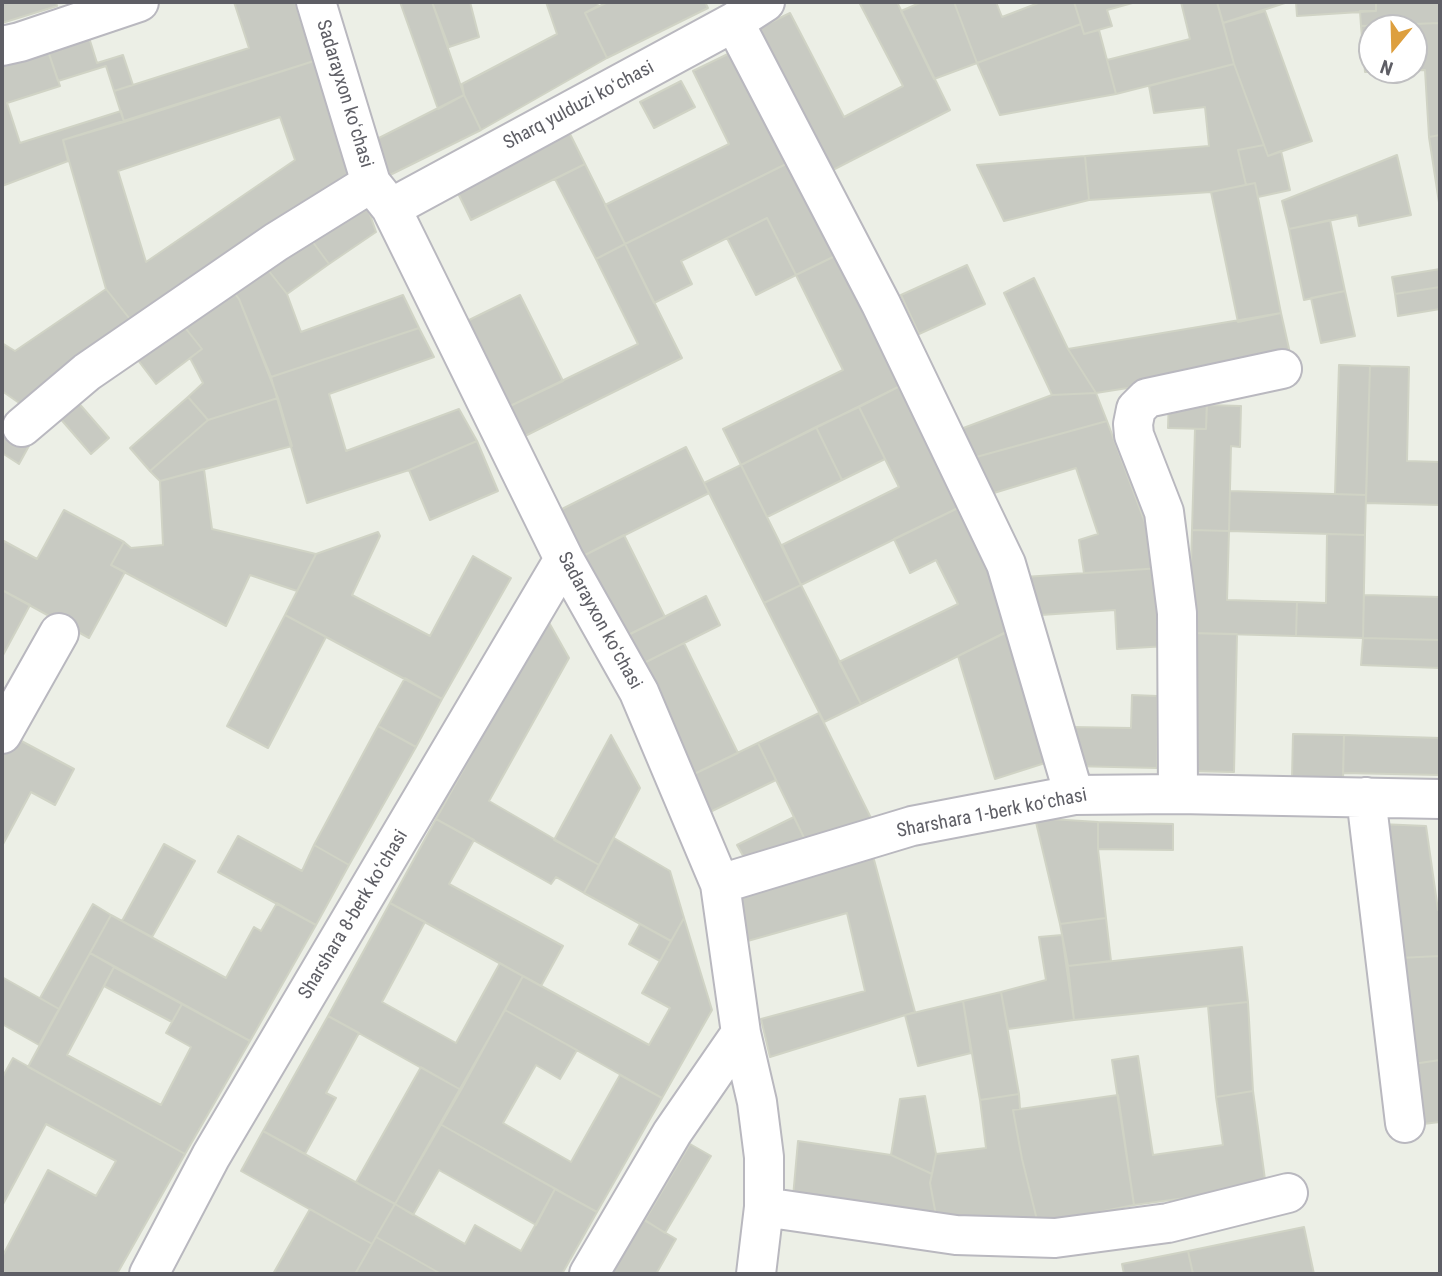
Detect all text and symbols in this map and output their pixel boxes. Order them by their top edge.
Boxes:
north arrow [1358,14,1428,84]
street label: Sadarayxon koʻchasi [311,17,377,171]
text: N [1377,55,1396,80]
street label: Sharq yulduzi koʻchasi [500,57,658,155]
street label: Sadarayxon koʻchasi [552,548,646,694]
street label: Sharshara 1-berk koʻchasi [895,784,1089,844]
street label: Sharshara 8-berk koʻchasi [294,826,414,1004]

